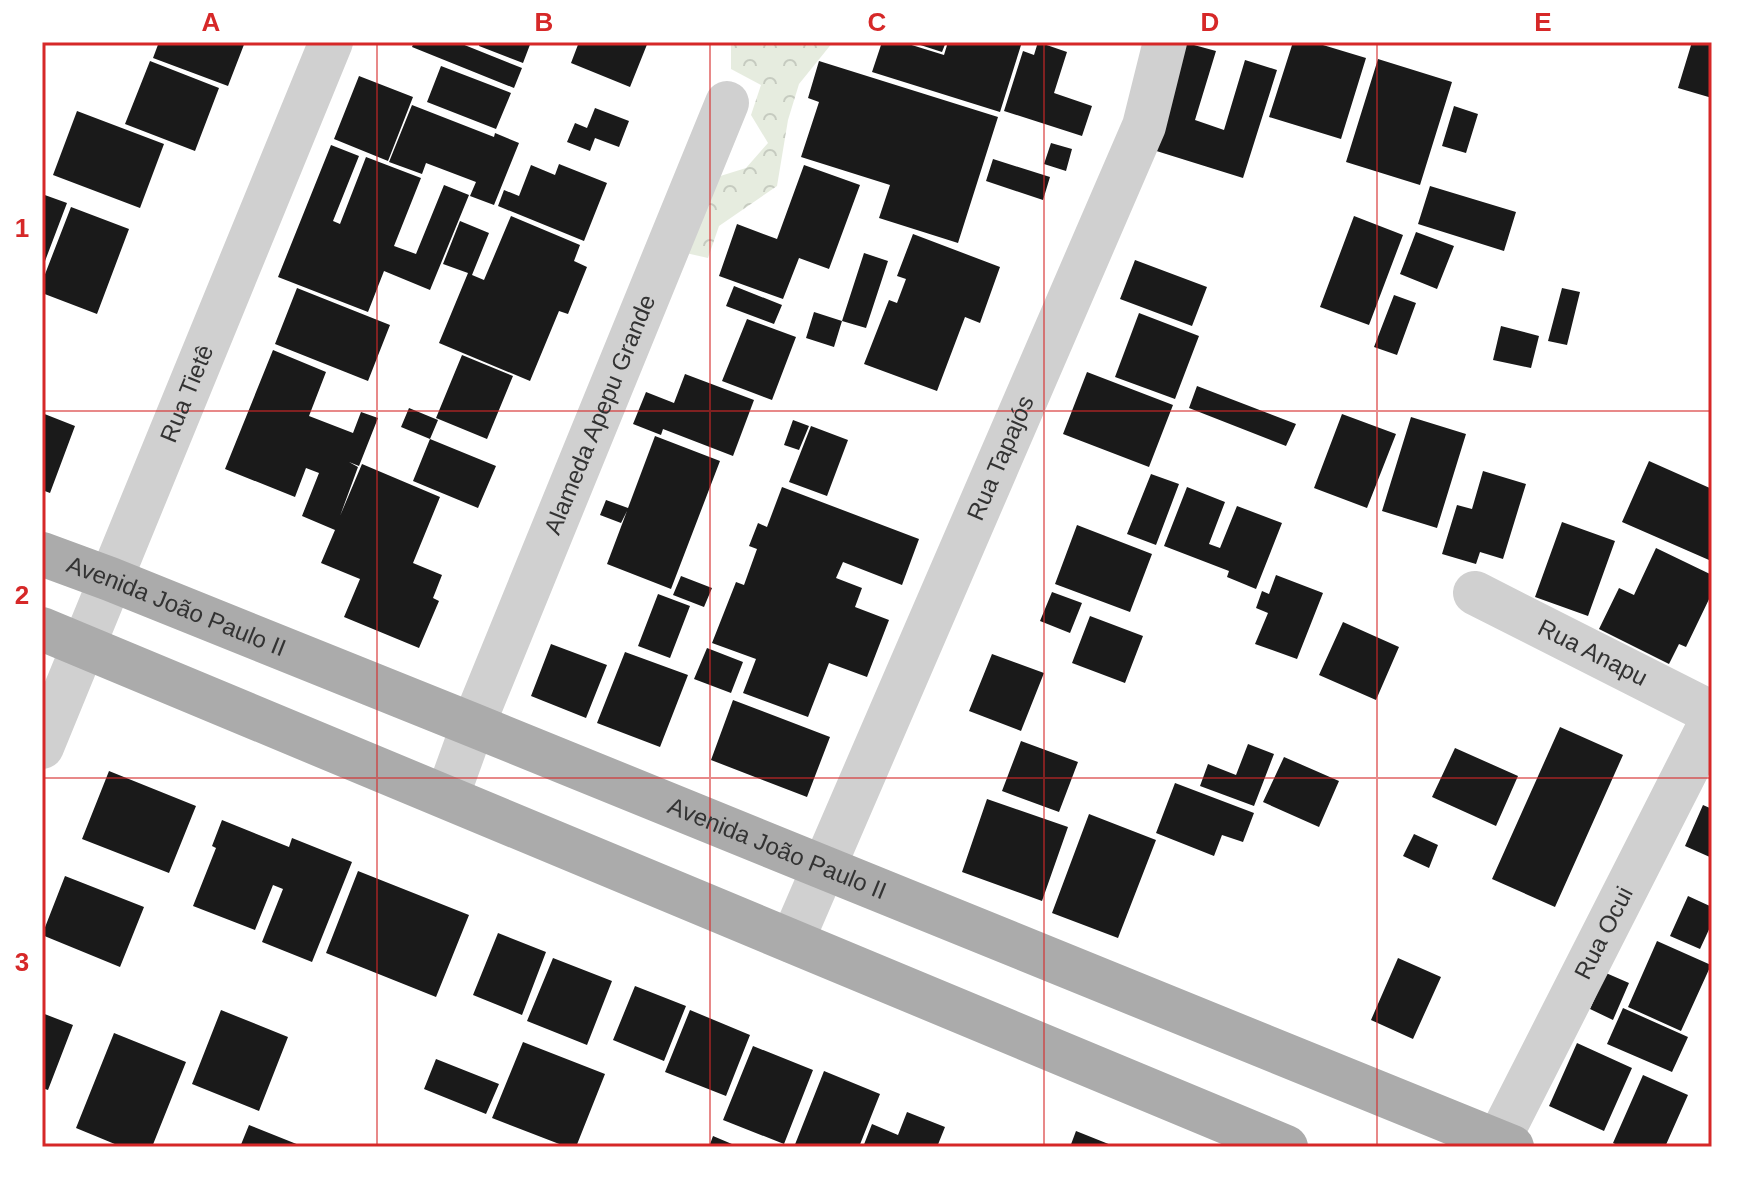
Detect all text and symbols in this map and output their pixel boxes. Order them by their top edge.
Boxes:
text: A [202,7,221,37]
text: B [535,7,553,37]
text: C [868,7,887,37]
text: D [1201,7,1219,37]
text: E [1534,7,1552,37]
text: 1 [15,213,29,243]
street label: Alameda Apepu Grande [538,290,660,538]
street label: Rua Tietê [154,341,218,446]
street label: Rua Tapajós [961,391,1039,524]
street label: Avenida João Paulo II [63,550,290,661]
text: 2 [15,580,29,610]
street label: Rua Anapu [1534,613,1652,691]
street label: Avenida João Paulo II [664,792,890,904]
street label: Rua Ocui [1569,882,1638,984]
text: 3 [15,947,29,977]

